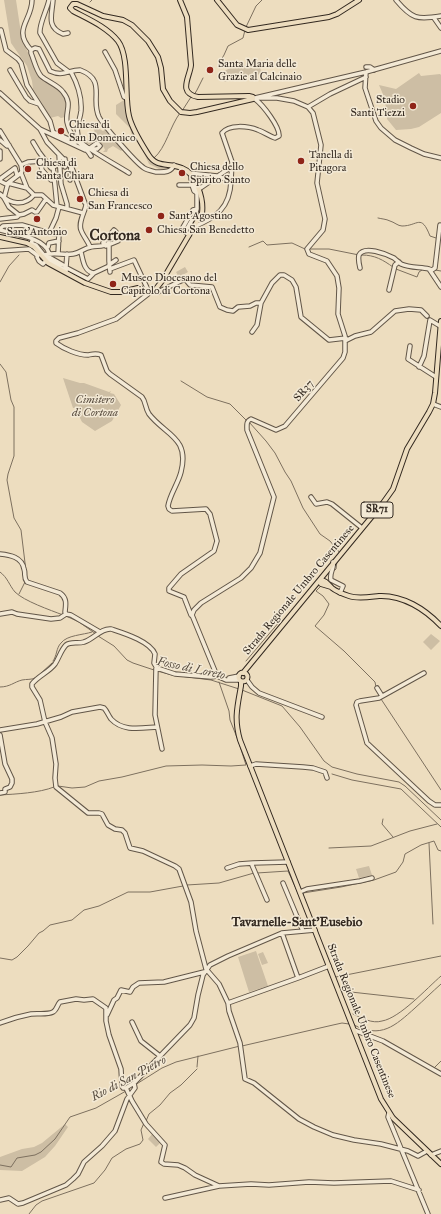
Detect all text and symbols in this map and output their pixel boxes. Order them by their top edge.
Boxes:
place label: Santa Maria delle Grazie al Calcinaio [218,57,302,83]
marker: Santa Maria delle Grazie al Calcinaio [205,65,215,75]
place label: Stadio Santi Tiezzi [351,93,405,119]
marker: Stadio Santi Tiezzi [408,101,418,111]
place label: Chiesa di San Domenico [69,118,136,144]
marker: Chiesa di San Domenico [56,126,66,136]
place label: Tanella di Pitagora [309,148,353,174]
place label: Chiesa di Santa Chiara [36,156,94,182]
marker: Tanella di Pitagora [296,156,306,166]
place label: Chiesa dello Spirito Santo [190,160,250,186]
marker: Chiesa di Santa Chiara [23,164,33,174]
marker: Chiesa dello Spirito Santo [177,168,187,178]
place label: Chiesa di San Francesco [88,186,152,212]
marker: Chiesa di San Francesco [75,194,85,204]
place label: Sant'Agostino [169,209,233,223]
marker: Sant'Agostino [156,211,166,221]
marker: Sant'Antonio [32,214,42,224]
place label: Chiesa San Benedetto [157,223,254,237]
place label: Sant'Antonio [7,225,67,239]
marker: Chiesa San Benedetto [144,225,154,235]
district label: Cortona [90,227,140,245]
place label: Museo Diocesano del Capitolo di Cortona [121,271,217,297]
marker: Museo Diocesano del Capitolo di Cortona [108,279,118,289]
street label: SR37 [291,377,317,405]
park label: Cimitero di Cortona [72,393,118,419]
road number: SR71 [361,502,393,518]
street label: Strada Regionale Umbro Casentinese [241,522,357,658]
water label: Fosso di Loreto [156,655,226,683]
district label: Tavarnelle-Sant'Eusebio [232,915,362,931]
street label: Strada Regionale Umbro Casentinese [324,942,398,1100]
water label: Rio di San Pietro [89,1053,169,1105]

